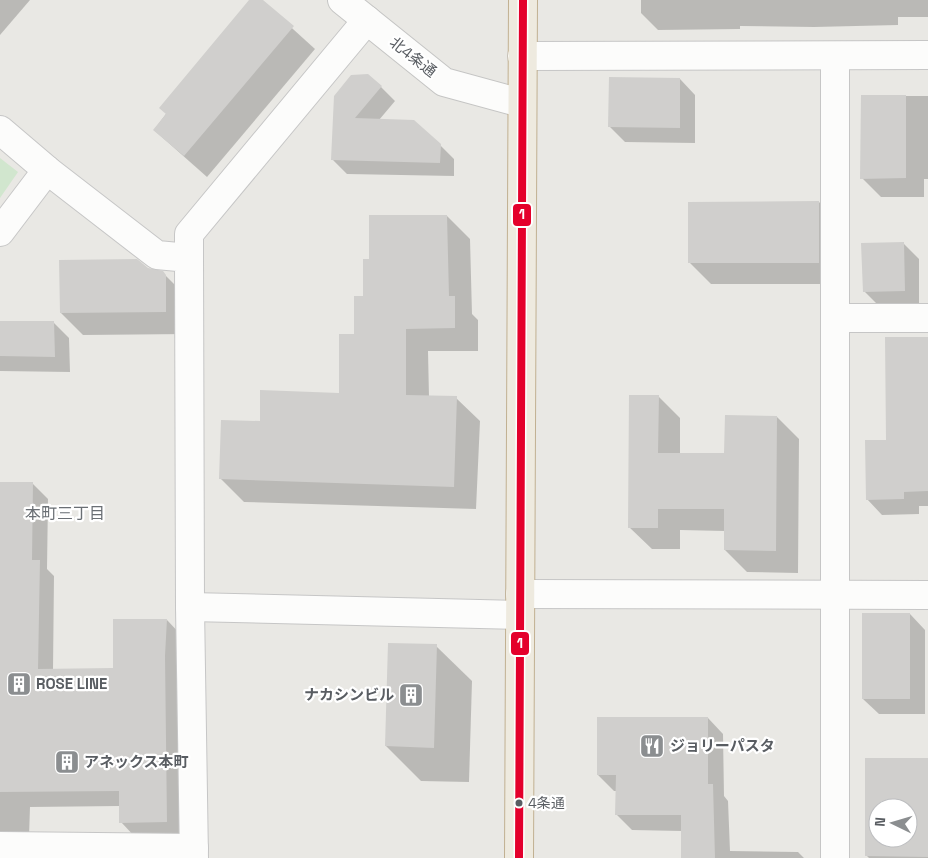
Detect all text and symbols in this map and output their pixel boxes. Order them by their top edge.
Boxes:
street label: 北4条通 [386,32,441,81]
line badge: 1 [512,203,532,227]
text: 1 [519,205,525,223]
district label: 本町三丁目 [25,503,105,524]
line badge: 1 [510,631,530,656]
text: 1 [517,634,523,652]
building icon: ROSE LINE [6,671,32,697]
place label: ROSE LINE [36,674,107,693]
building icon: ナカシンビル [398,682,424,708]
place label: ナカシンビル [304,685,394,704]
restaurant icon: ジョリーパスタ [639,733,665,759]
place label: ジョリーパスタ [670,736,775,755]
building icon: アネックス本町 [54,749,80,775]
place label: アネックス本町 [84,752,189,771]
place label: 4条通 [528,794,565,812]
marker: 4条通 [514,798,524,808]
north arrow [868,798,918,848]
text: N [871,816,889,827]

